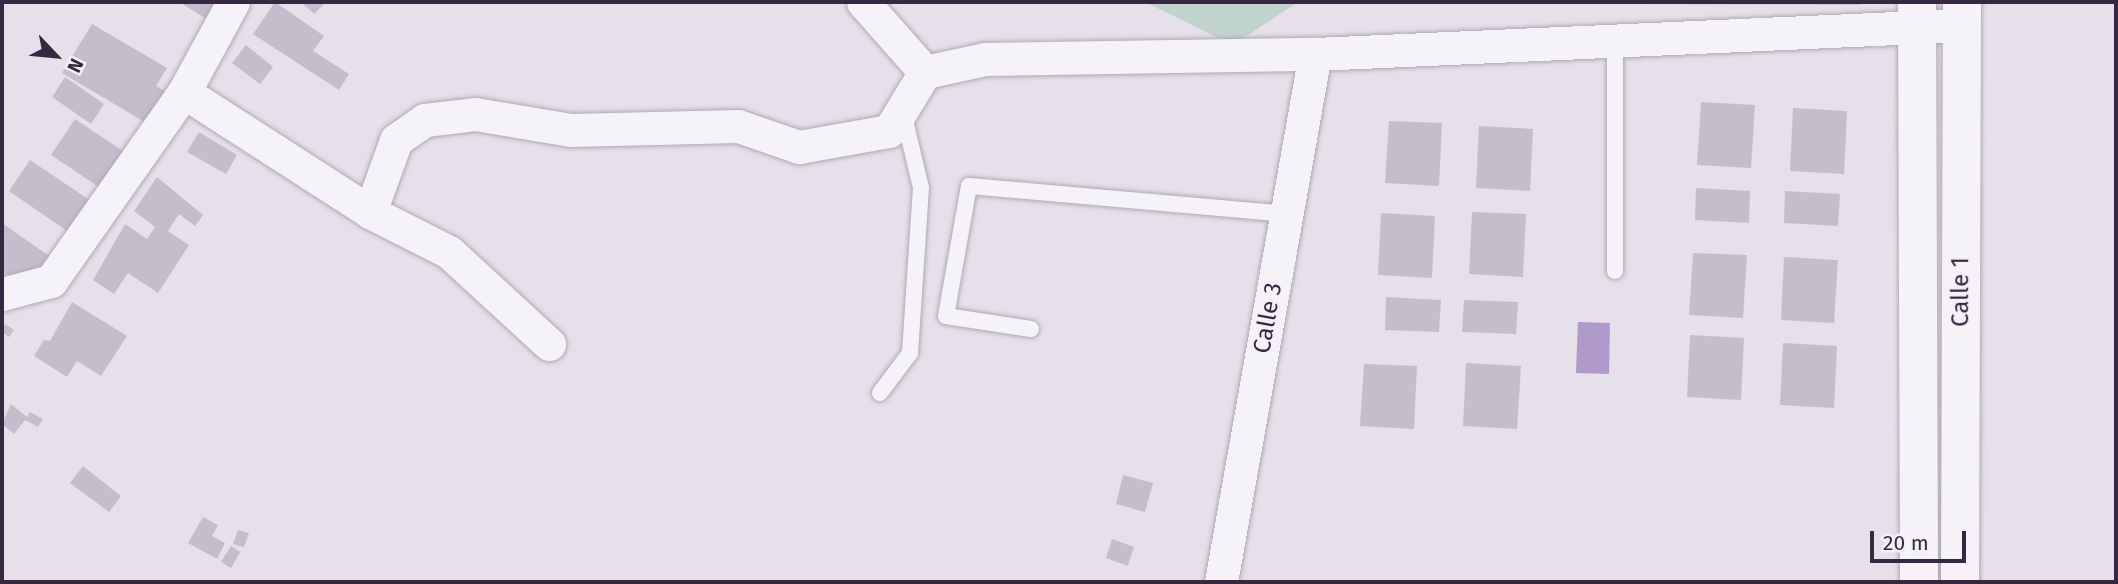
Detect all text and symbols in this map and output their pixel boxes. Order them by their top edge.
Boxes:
north arrow [21,21,91,91]
text: N [62,55,88,76]
street label: Calle 1 [1947,257,1975,327]
street label: Calle 3 [1248,280,1288,356]
scale bar [1873,518,1969,562]
text: 20 m [1883,530,1929,556]

